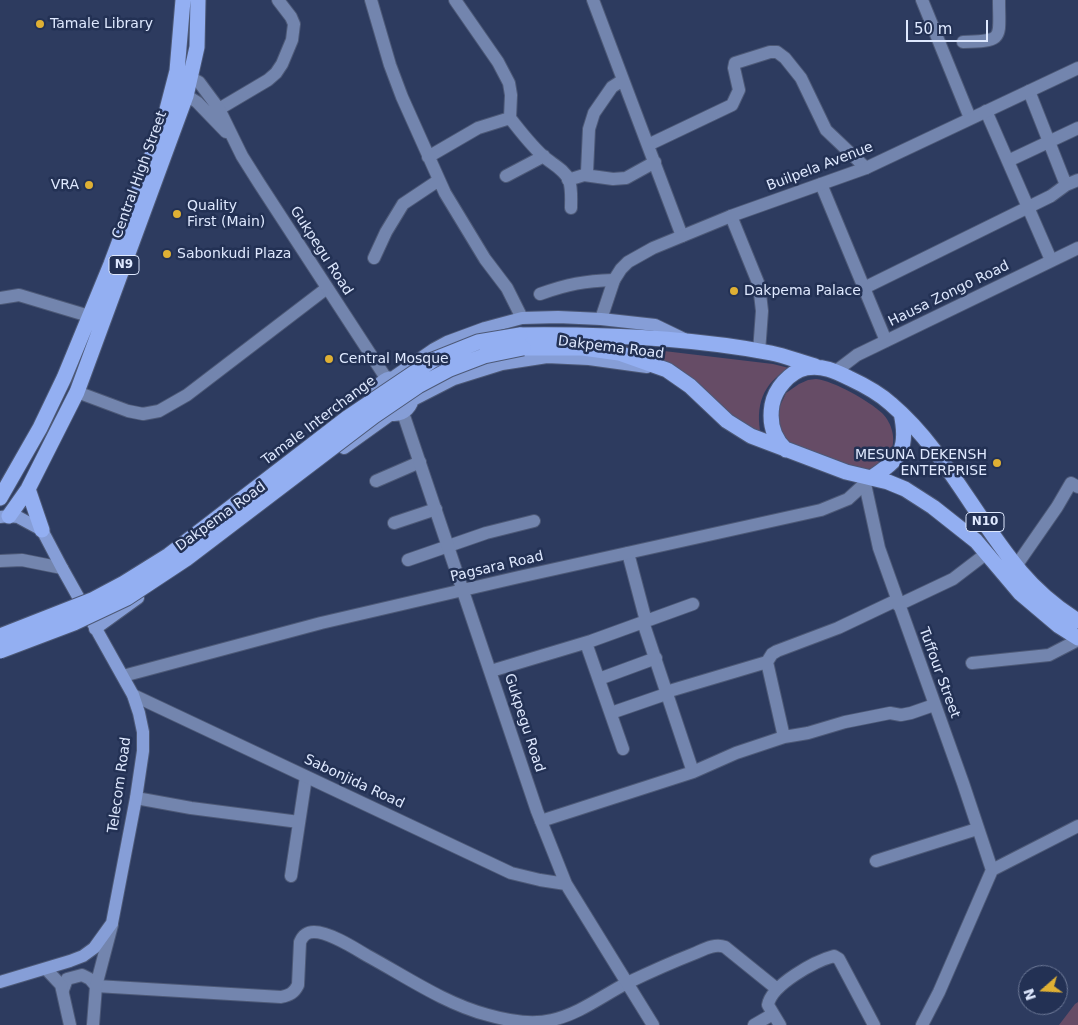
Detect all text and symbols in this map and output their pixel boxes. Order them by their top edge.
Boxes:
scale bar [908,10,990,42]
place label: Tamale Library [50,16,153,32]
marker: Tamale Library [34,18,46,30]
text: 50 m [914,20,952,38]
street label: Central High Street [109,109,171,241]
street label: Builpela Avenue [764,139,876,195]
place label: VRA [51,177,79,193]
marker: VRA [83,179,95,191]
place label: Quality First (Main) [187,198,265,230]
street label: Gukpegu Road [286,203,356,299]
marker: Quality First (Main) [171,208,183,220]
place label: Sabonkudi Plaza [177,246,291,262]
marker: Sabonkudi Plaza [161,248,173,260]
road number: N9 [109,256,139,274]
street label: Hausa Zongo Road [886,257,1012,331]
place label: Dakpema Palace [744,283,861,299]
marker: Dakpema Palace [728,285,740,297]
street label: Dakpema Road [557,333,665,363]
place label: Central Mosque [339,351,449,367]
marker: Central Mosque [323,353,335,365]
street label: Tamale Interchange [259,373,379,469]
place label: MESUNA DEKENSH ENTERPRISE [855,447,987,480]
marker: MESUNA DEKENSH ENTERPRISE [991,457,1003,469]
street label: Dakpema Road [173,479,269,555]
road number: N10 [966,512,1004,532]
street label: Pagsara Road [449,548,545,586]
street label: Tuffour Street [915,625,963,721]
street label: Gukpegu Road [500,672,548,774]
street label: Telecom Road [105,736,135,834]
street label: Sabonjida Road [301,751,407,813]
north arrow [1018,965,1068,1015]
text: N [1020,986,1039,1003]

